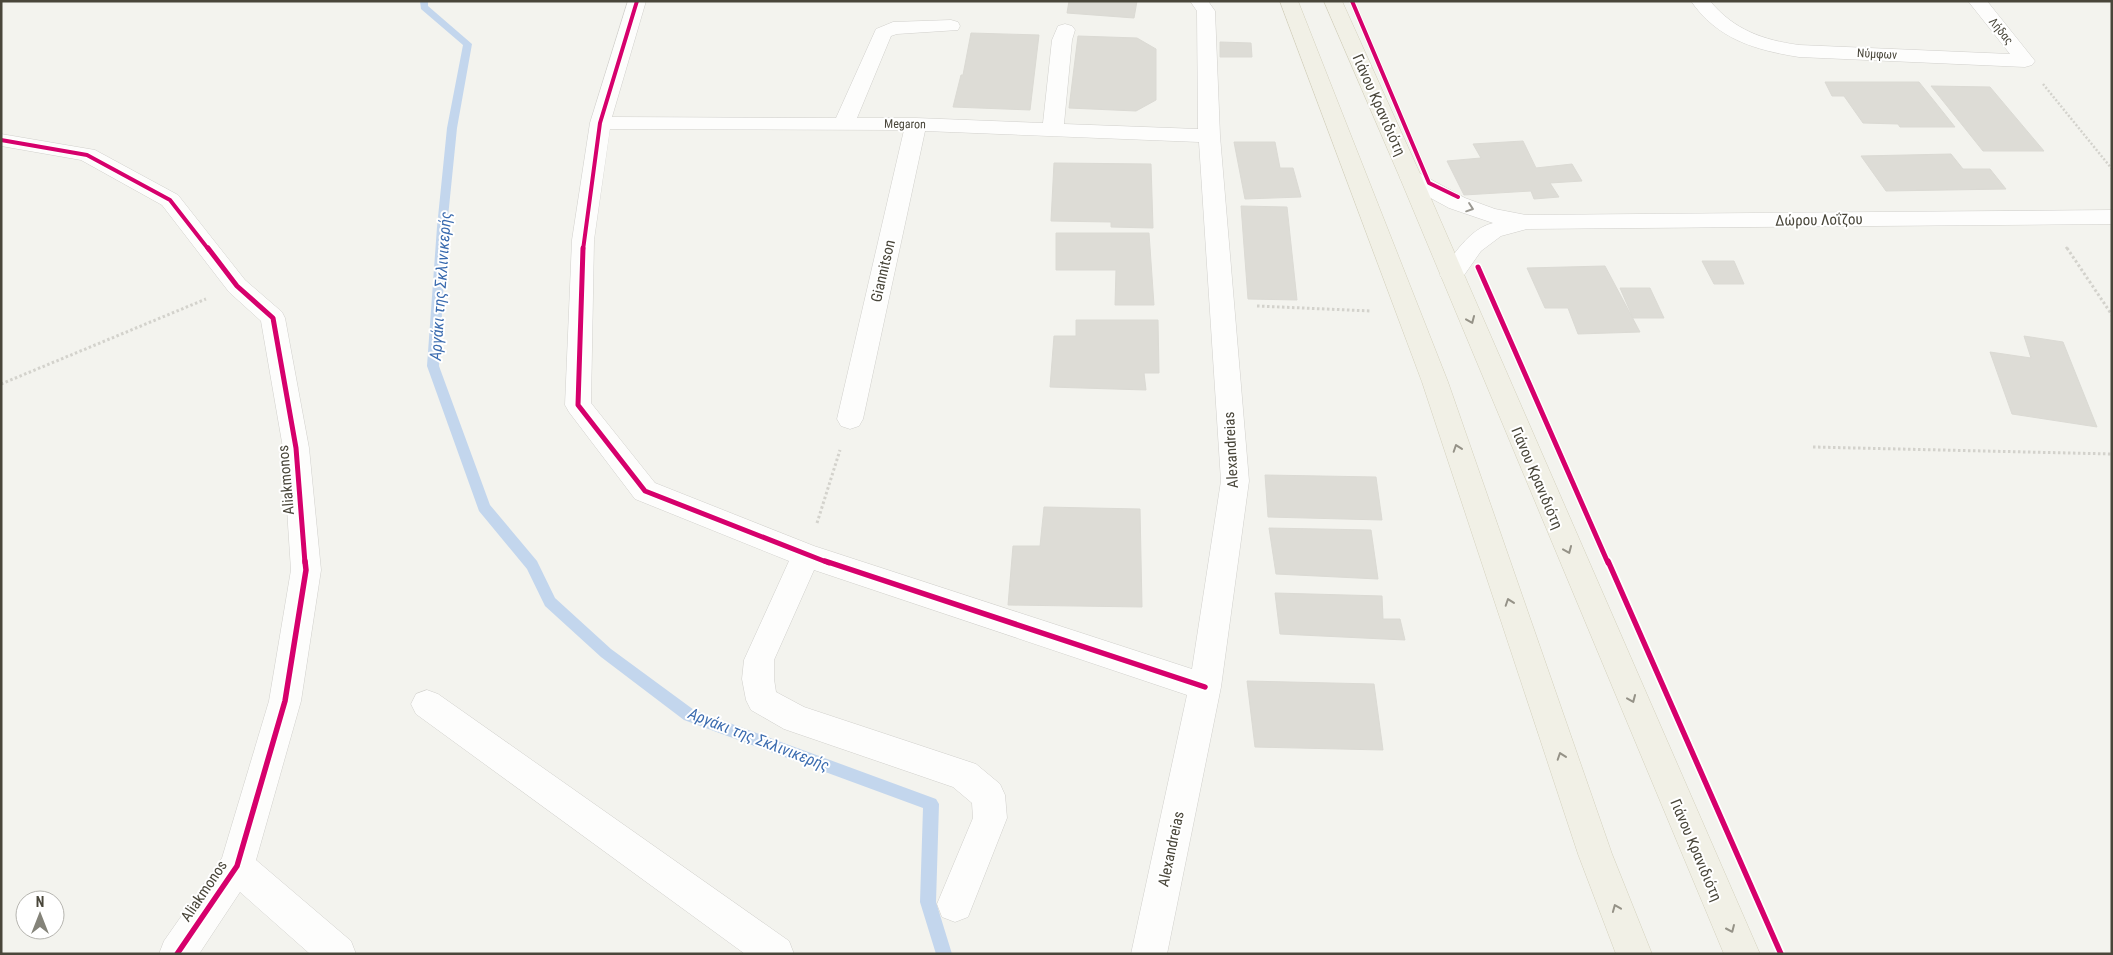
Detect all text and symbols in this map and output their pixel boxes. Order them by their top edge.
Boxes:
street label: Λήδας [1986,15,2016,47]
street label: Νύμφων [1857,46,1897,62]
street label: Γιάνου Κρανιδιότη [1349,51,1409,159]
street label: Megaron [884,117,926,131]
one-way arrow [1465,202,1474,212]
street label: Δώρου Λοΐζου [1775,210,1863,230]
water label: Αργάκι της Σκλινικερής [426,211,455,362]
street label: Giannitson [867,238,899,304]
one-way arrow [1465,315,1475,323]
street label: Alexandreias [1220,411,1242,489]
street label: Γιάνου Κρανιδιότη [1507,424,1567,532]
street label: Aliakmonos [274,444,298,516]
one-way arrow [1453,444,1463,452]
one-way arrow [1562,545,1573,554]
one-way arrow [1505,598,1515,606]
one-way arrow [1625,694,1636,703]
water label: Αργάκι της Σκλινικερής [685,703,832,775]
one-way arrow [1557,752,1567,760]
street label: Γιάνου Κρανιδιότη [1666,796,1726,904]
street label: Alexandreias [1154,810,1188,888]
street label: Aliakmonos [177,857,231,925]
north arrow [15,890,65,940]
text: N [36,894,44,910]
one-way arrow [1612,905,1622,913]
one-way arrow [1724,924,1735,933]

